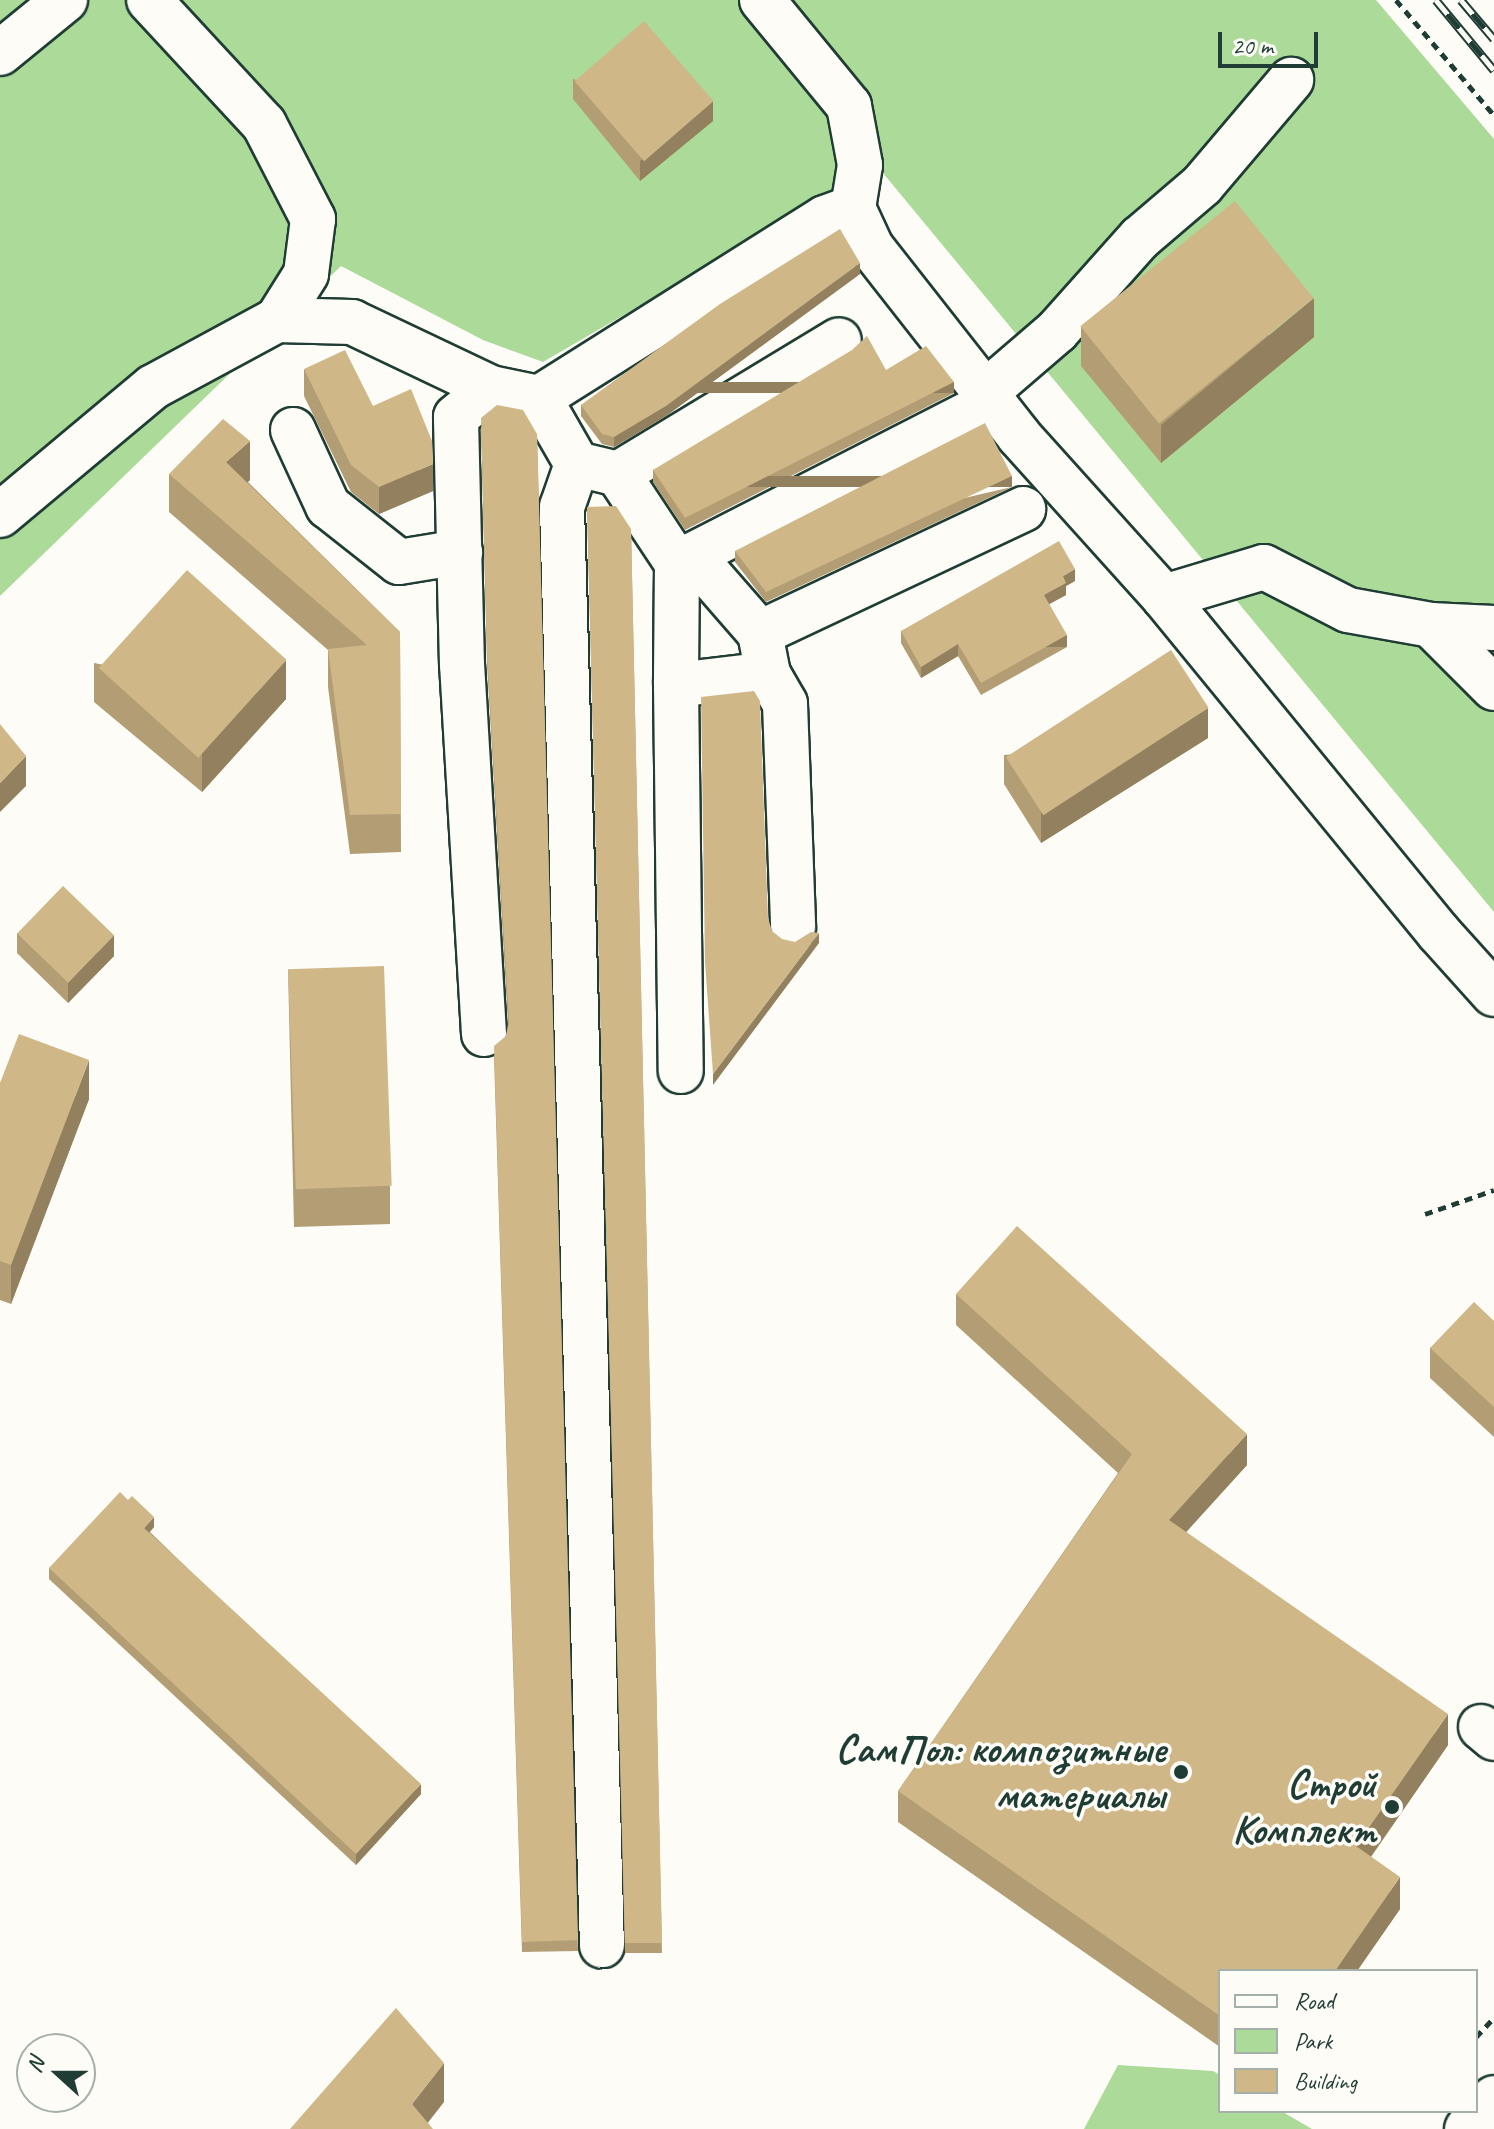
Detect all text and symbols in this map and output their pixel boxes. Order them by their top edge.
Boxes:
scale bar [1222,16,1322,66]
text: 20 m [1232,31,1273,61]
place label: СамПол: композитные материалы [836,1725,1165,1819]
place label: Строй Комплект [1232,1760,1376,1854]
marker: СамПол: композитные материалы [1172,1763,1190,1781]
marker: Строй Комплект [1383,1798,1401,1816]
legend [1218,1969,1478,2113]
text: Road [1294,1986,1334,2016]
text: Park [1294,2026,1332,2056]
north arrow [16,2033,96,2113]
text: N [20,2054,51,2076]
text: Building [1294,2066,1357,2096]

